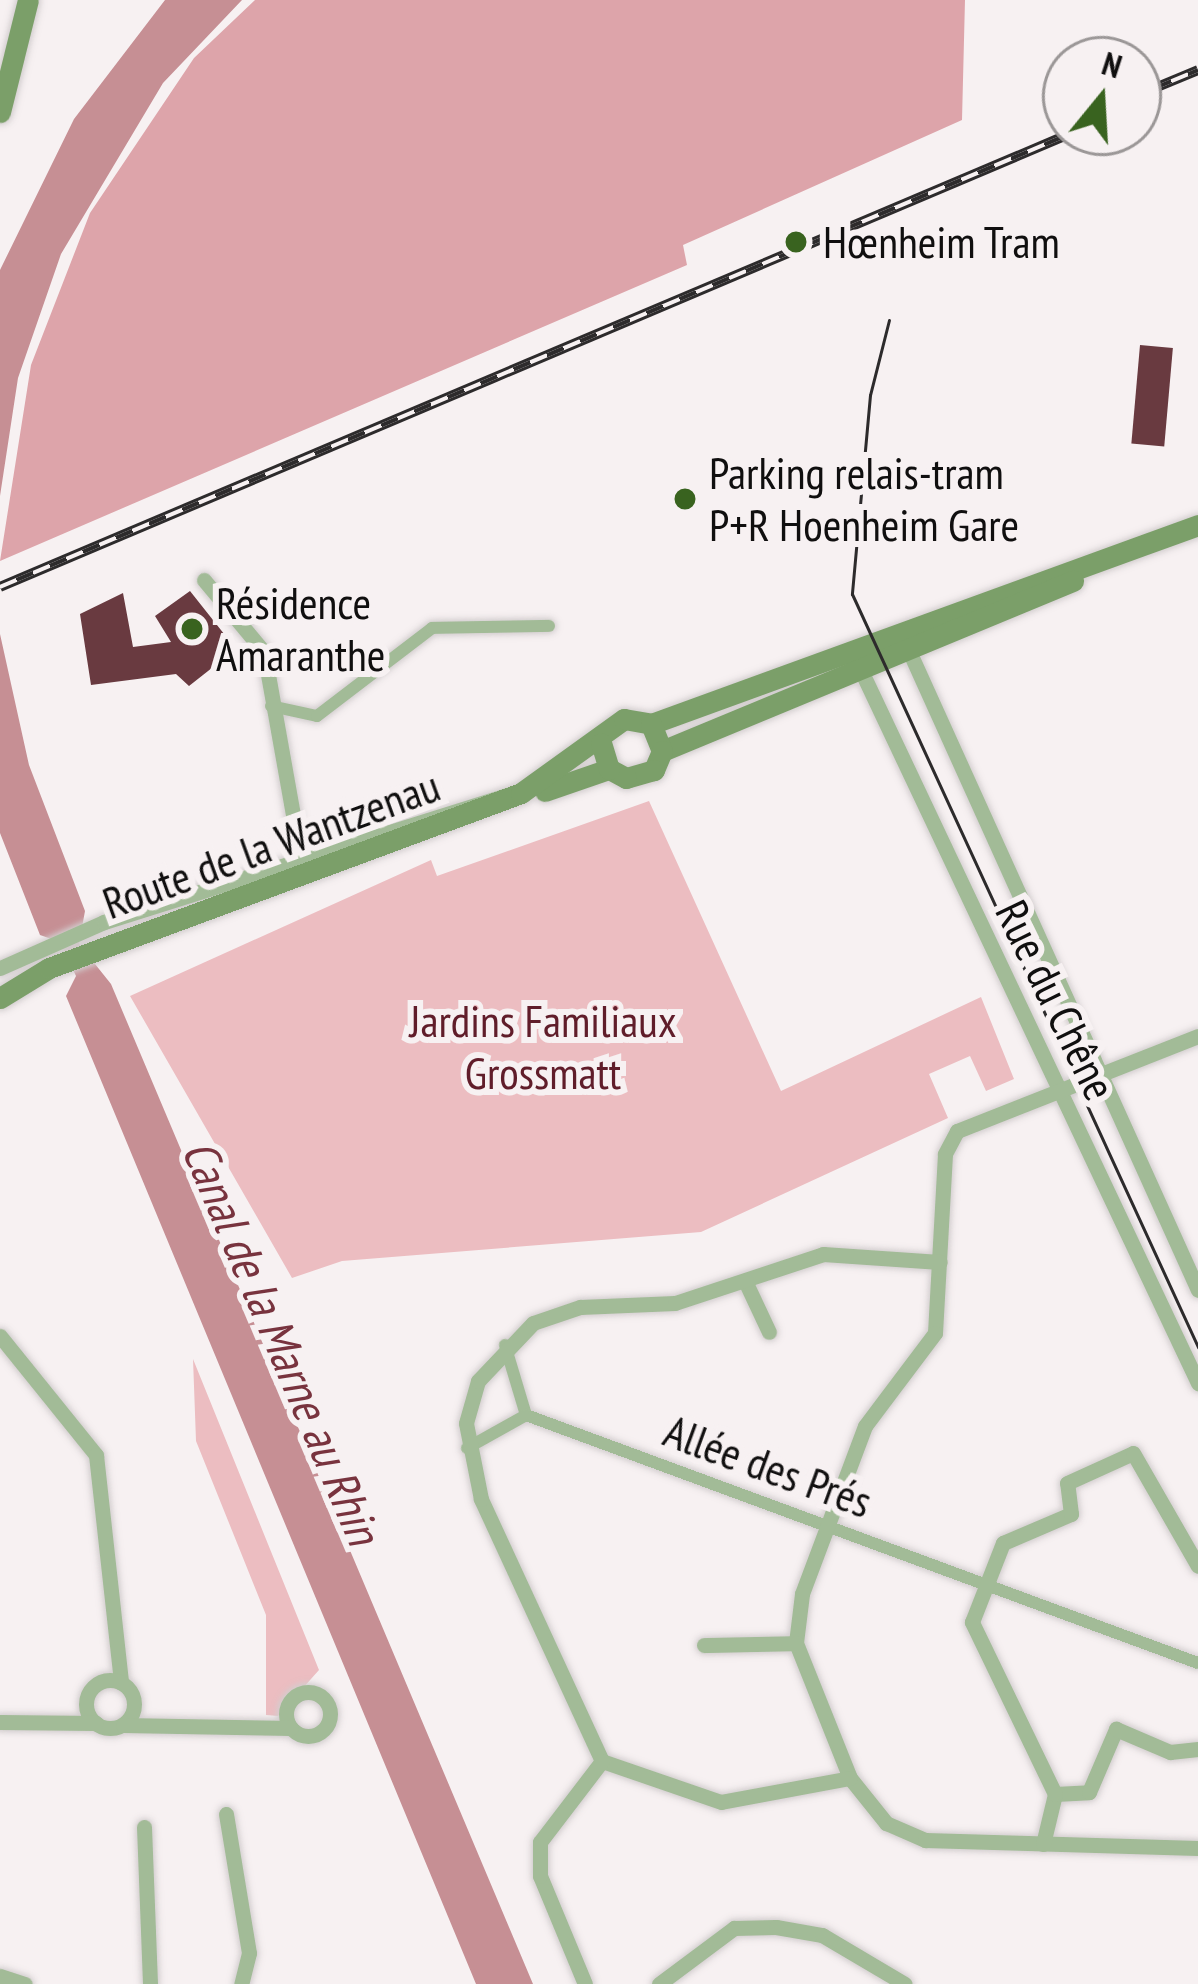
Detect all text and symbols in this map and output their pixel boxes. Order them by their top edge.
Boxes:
north arrow [1042,36,1162,156]
text: N [1097,41,1127,87]
place label: Hœnheim Tram [823,215,1061,269]
marker: Hœnheim Tram [780,226,812,258]
place label: Parking relais-tram P+R Hoenheim Gare [709,446,1019,552]
marker: Parking relais-tram P+R Hoenheim Gare [672,486,698,512]
place label: Résidence Amaranthe [216,576,385,682]
marker: Résidence Amaranthe [179,616,205,642]
street label: Route de la Wantzenau [95,758,447,930]
street label: Rue du Chêne [985,891,1127,1109]
park label: Jardins Familiaux Grossmatt [410,994,676,1100]
water label: Canal de la Marne au Rhin [171,1131,393,1553]
street label: Allée des Prés [657,1404,879,1528]

